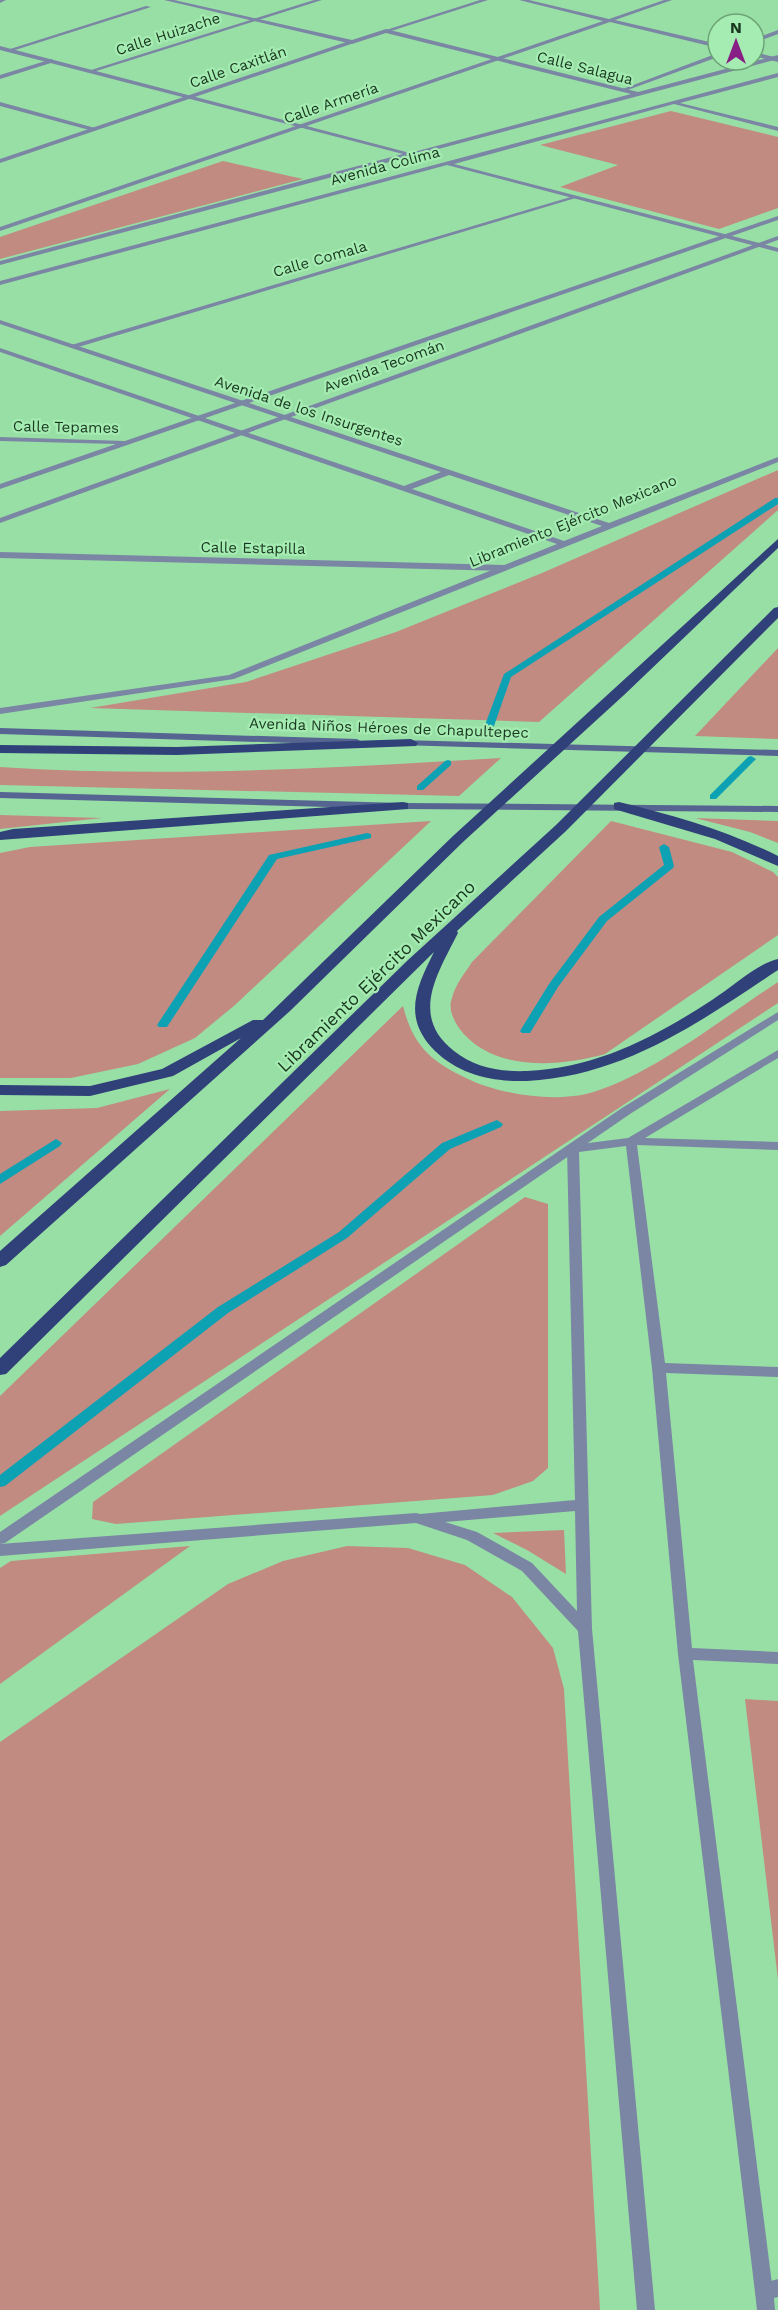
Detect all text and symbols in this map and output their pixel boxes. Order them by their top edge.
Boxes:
street label: Calle Huizache [114,9,222,59]
north arrow [706,12,766,72]
text: N [730,18,742,37]
street label: Calle Caxitlán [187,42,289,92]
street label: Calle Salagua [535,47,635,89]
street label: Calle Armería [281,78,381,128]
street label: Avenida Colima [328,143,442,189]
street label: Calle Comala [271,237,370,281]
street label: Avenida Tecomán [321,336,447,396]
street label: Avenida de los Insurgentes [213,372,405,450]
street label: Calle Tepames [13,417,119,437]
street label: Libramiento Ejército Mexicano [467,471,679,571]
street label: Calle Estapilla [200,538,306,558]
street label: Avenida Niños Héroes de Chapultepec [249,714,529,742]
street label: Libramiento Ejército Mexicano [273,876,479,1076]

